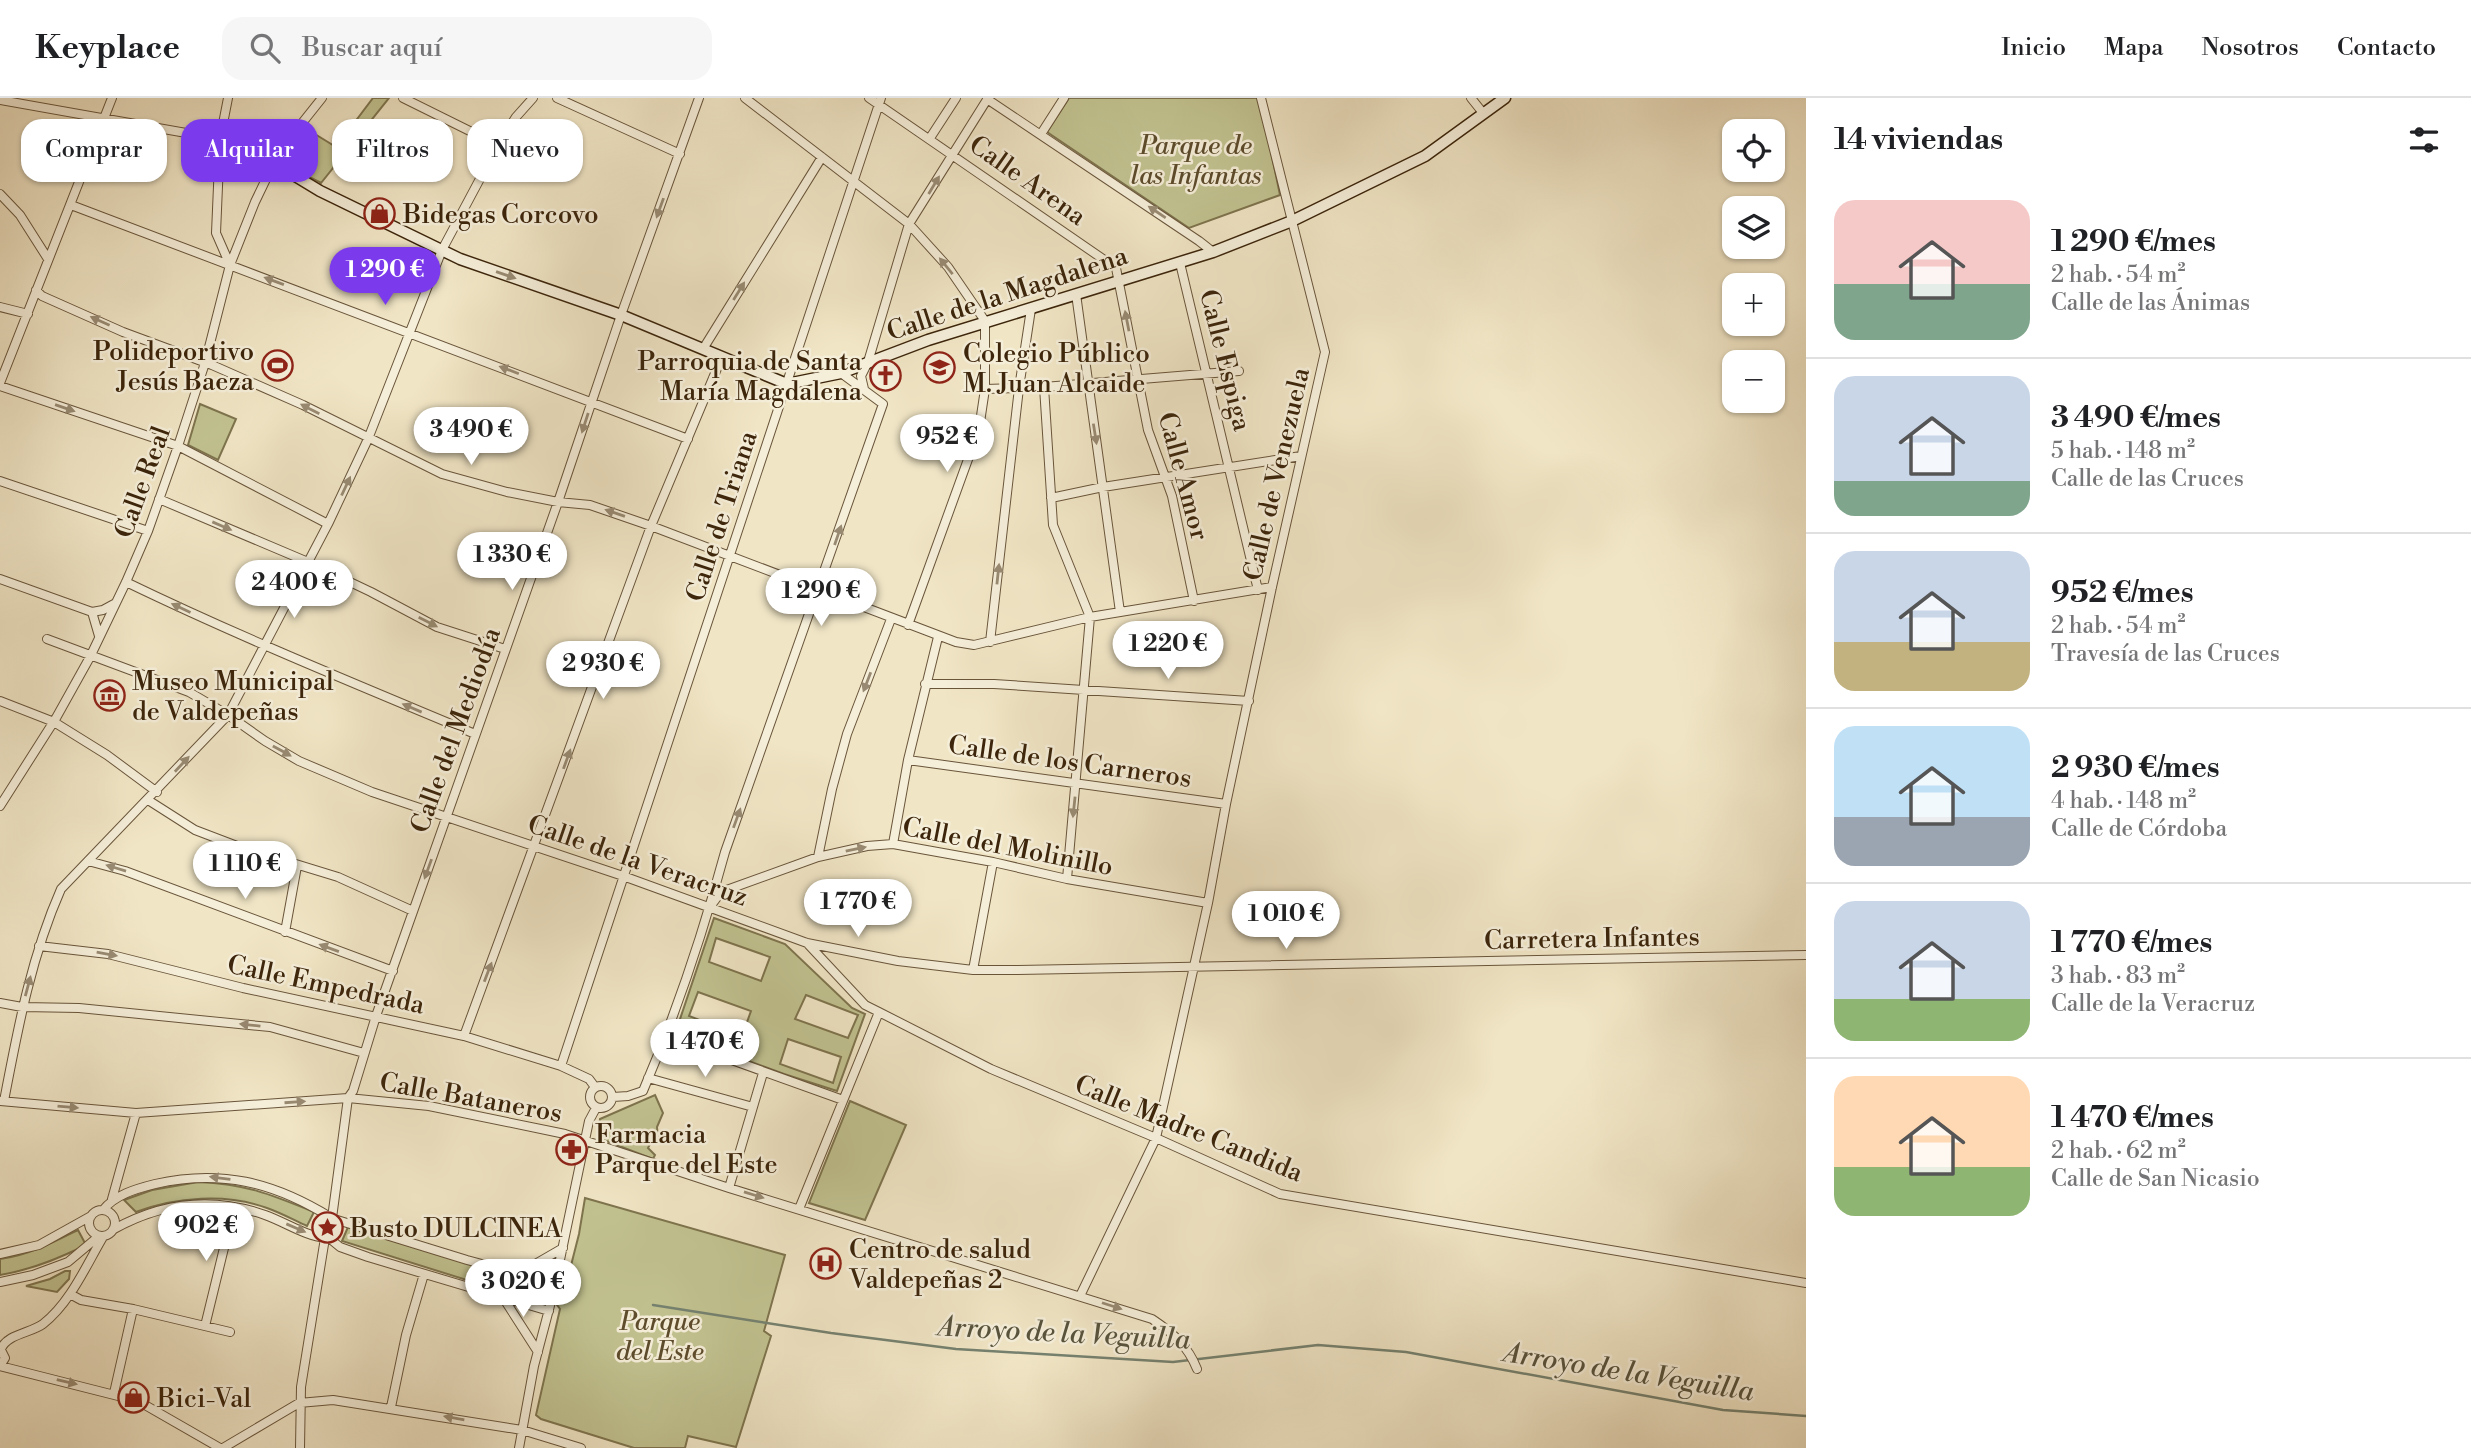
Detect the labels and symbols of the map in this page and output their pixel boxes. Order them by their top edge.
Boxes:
street label: Calle Arena [963,129,1093,233]
park label: Parque de las Infantas [1130,130,1262,192]
one-way arrow [927,175,940,194]
shop icon: Bidegas Corcovo [363,197,397,231]
one-way arrow [654,198,665,219]
place label: Bidegas Corcovo [402,199,599,231]
one-way arrow [1147,206,1167,219]
street label: Calle de la Magdalena [883,240,1133,348]
pin: 1 290 € [320,248,450,307]
one-way arrow [939,257,954,274]
one-way arrow [495,270,516,281]
one-way arrow [263,276,284,287]
one-way arrow [732,281,745,301]
street label: Calle Espiga [1192,286,1258,435]
one-way arrow [1121,309,1132,331]
one-way arrow [90,315,110,327]
place label: Polideportivo Jesús Baeza [93,336,255,398]
place label: Colegio Público M. Juan Alcaide [963,338,1150,400]
place label: Parroquia de Santa María Magdalena [638,346,863,408]
sports icon: Polideportivo Jesús Baeza [260,349,294,383]
school or university icon: Colegio Público M. Juan Alcaide [923,351,957,385]
church icon: Parroquia de Santa María Magdalena [868,359,902,393]
street label: Calle de Venezuela [1237,364,1317,584]
one-way arrow [499,365,520,376]
one-way arrow [54,403,75,414]
one-way arrow [300,403,320,414]
pin: 3 490 € [406,408,536,467]
street label: Calle Amor [1151,409,1215,544]
one-way arrow [579,413,590,434]
pin: 952 € [898,414,996,474]
street label: Calle Real [108,422,178,543]
one-way arrow [1090,423,1101,445]
street label: Calle de Triana [679,426,765,606]
one-way arrow [340,476,352,496]
one-way arrow [604,507,625,518]
one-way arrow [212,520,232,532]
one-way arrow [833,524,844,545]
pin: 1 330 € [447,532,577,592]
pin: 2 400 € [229,560,359,620]
one-way arrow [992,563,1003,585]
pin: 1 290 € [756,568,886,628]
one-way arrow [171,602,191,613]
one-way arrow [418,617,438,628]
street label: Calle del Mediodía [404,622,508,838]
pin: 1 220 € [1103,622,1233,681]
pin: 2 930 € [538,642,668,701]
place label: Museo Municipal de Valdepeñas [132,666,334,728]
one-way arrow [861,672,872,693]
museum icon: Museo Municipal de Valdepeñas [92,679,126,713]
one-way arrow [402,702,423,713]
street label: Calle de los Carneros [946,729,1194,795]
one-way arrow [272,745,292,757]
one-way arrow [562,748,573,769]
one-way arrow [174,755,190,773]
one-way arrow [1068,797,1079,819]
street label: Calle de la Veracruz [523,808,752,914]
one-way arrow [732,808,743,829]
street label: Calle del Molinillo [900,811,1116,883]
pin: 1 110 € [180,842,310,901]
one-way arrow [845,843,867,854]
one-way arrow [422,858,433,879]
one-way arrow [105,863,126,873]
pin: 1 770 € [793,880,923,939]
pin: 1 010 € [1221,892,1351,951]
street label: Carretera Infantes [1484,921,1700,957]
one-way arrow [318,942,339,953]
street label: Calle Empedrada [224,948,428,1022]
one-way arrow [96,949,118,960]
one-way arrow [483,961,494,982]
one-way arrow [23,975,34,997]
one-way arrow [239,1019,261,1030]
pin: 1 470 € [640,1020,770,1079]
street label: Calle Bataneros [377,1066,565,1130]
street label: Calle Madre Candida [1070,1069,1308,1190]
one-way arrow [284,1096,306,1107]
one-way arrow [57,1102,79,1113]
place label: Farmacia Parque del Este [595,1119,778,1181]
pharmacy icon: Farmacia Parque del Este [555,1132,589,1166]
one-way arrow [209,1172,231,1183]
one-way arrow [744,1191,765,1201]
pin: 902 € [157,1204,255,1263]
place icon: Busto DULCINEA [310,1211,344,1245]
place label: Busto DULCINEA [349,1213,563,1245]
one-way arrow [286,1222,306,1234]
place label: Centro de salud Valdepeñas 2 [848,1234,1031,1296]
hospital icon: Centro de salud Valdepeñas 2 [809,1247,843,1281]
pin: 3 020 € [458,1260,588,1319]
one-way arrow [1102,1301,1123,1312]
park label: Parque del Este [616,1306,704,1368]
water label: Arroyo de la Veguilla [934,1309,1192,1358]
water label: Arroyo de la Veguilla [1498,1335,1757,1410]
one-way arrow [56,1377,78,1388]
shop icon: Bici-Val [117,1381,151,1415]
place label: Bici-Val [156,1383,252,1415]
one-way arrow [443,1413,465,1424]

